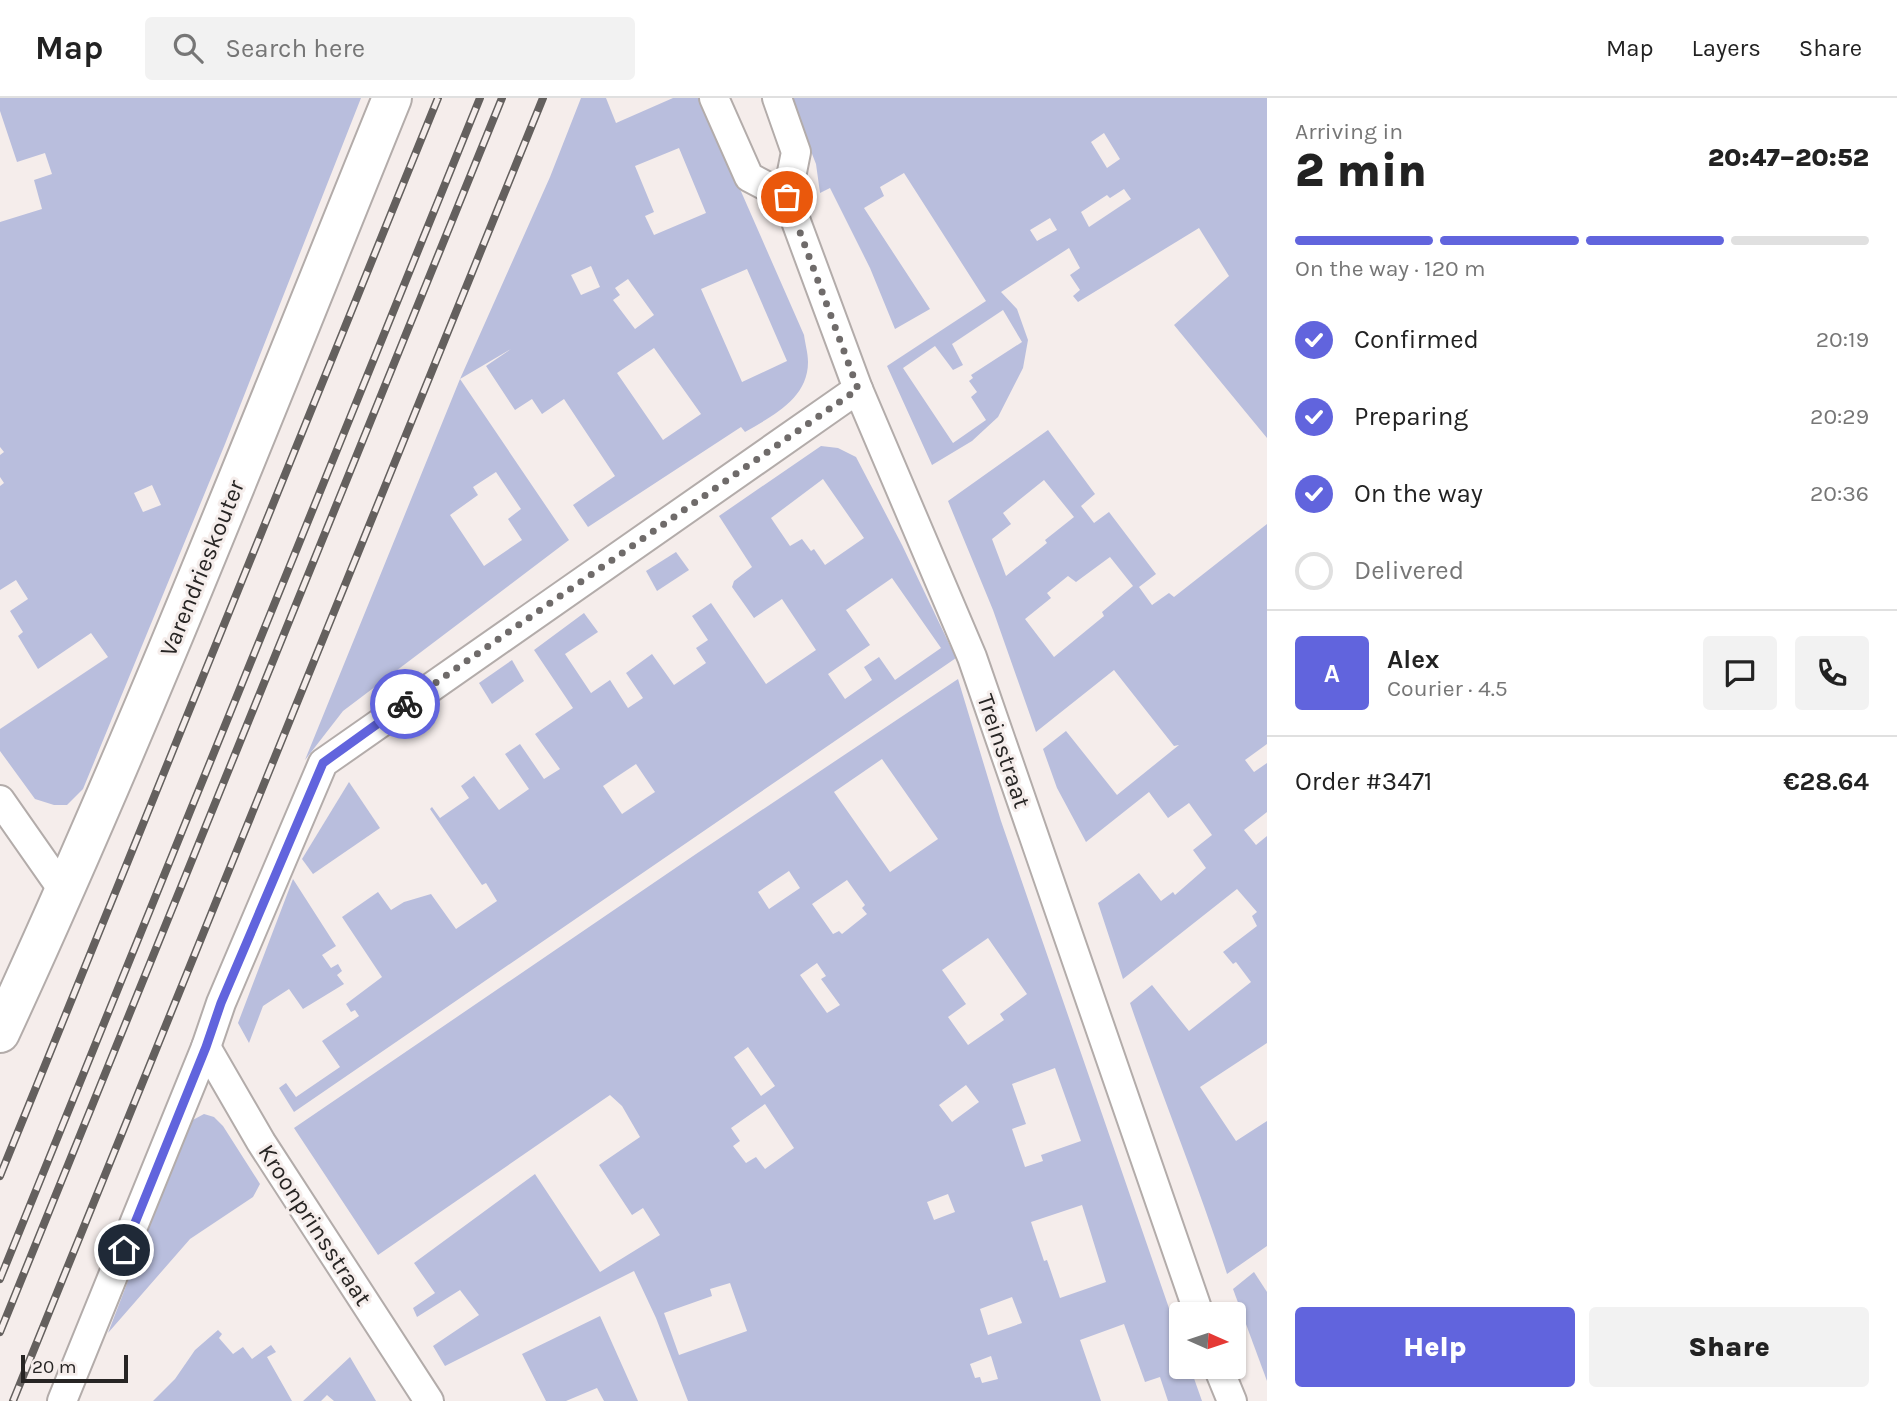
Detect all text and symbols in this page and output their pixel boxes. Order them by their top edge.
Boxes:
search box [145,17,635,80]
text: Map [35,29,103,67]
icon: search [169,29,207,67]
text: Search here [225,33,365,64]
text: Map [1606,34,1654,62]
text: Layers [1692,34,1761,62]
text: Share [1799,34,1862,62]
text: Arriving in [1295,118,1403,145]
text: 20:47–20:52 [1708,142,1869,173]
text: 2 min [1295,144,1427,198]
pin [757,167,817,227]
icon: bag [768,178,806,216]
text: On the way · 120 m [1295,255,1486,282]
icon: check [1295,321,1333,359]
text: Confirmed [1354,324,1479,355]
text: 20:19 [1816,326,1869,353]
icon: check [1295,398,1333,436]
text: Preparing [1354,401,1468,432]
text: 20:29 [1810,403,1869,430]
street label: Varendrieskouter [154,475,250,660]
icon: check [1295,475,1333,513]
text: On the way [1354,478,1483,509]
text: 20:36 [1810,480,1869,507]
text: Delivered [1354,555,1464,586]
button: chat [1703,636,1777,710]
button: phone [1795,636,1869,710]
text: Alex [1387,644,1439,675]
text: A [1324,658,1340,689]
courier [370,669,440,739]
text: Courier · 4.5 [1387,675,1508,702]
icon: bike [386,685,424,723]
street label: Treinstraat [971,690,1037,812]
text: Order #3471 [1295,766,1432,797]
text: €28.64 [1783,766,1869,797]
street label: Kroonprinsstraat [252,1139,378,1311]
pin [94,1220,154,1280]
icon: home [105,1231,143,1269]
north arrow [1169,1302,1246,1379]
map controls [1169,1302,1246,1379]
button: Help [1295,1307,1575,1387]
button: Share [1589,1307,1869,1387]
scale bar [21,1352,128,1384]
text: 20 m [32,1356,77,1378]

